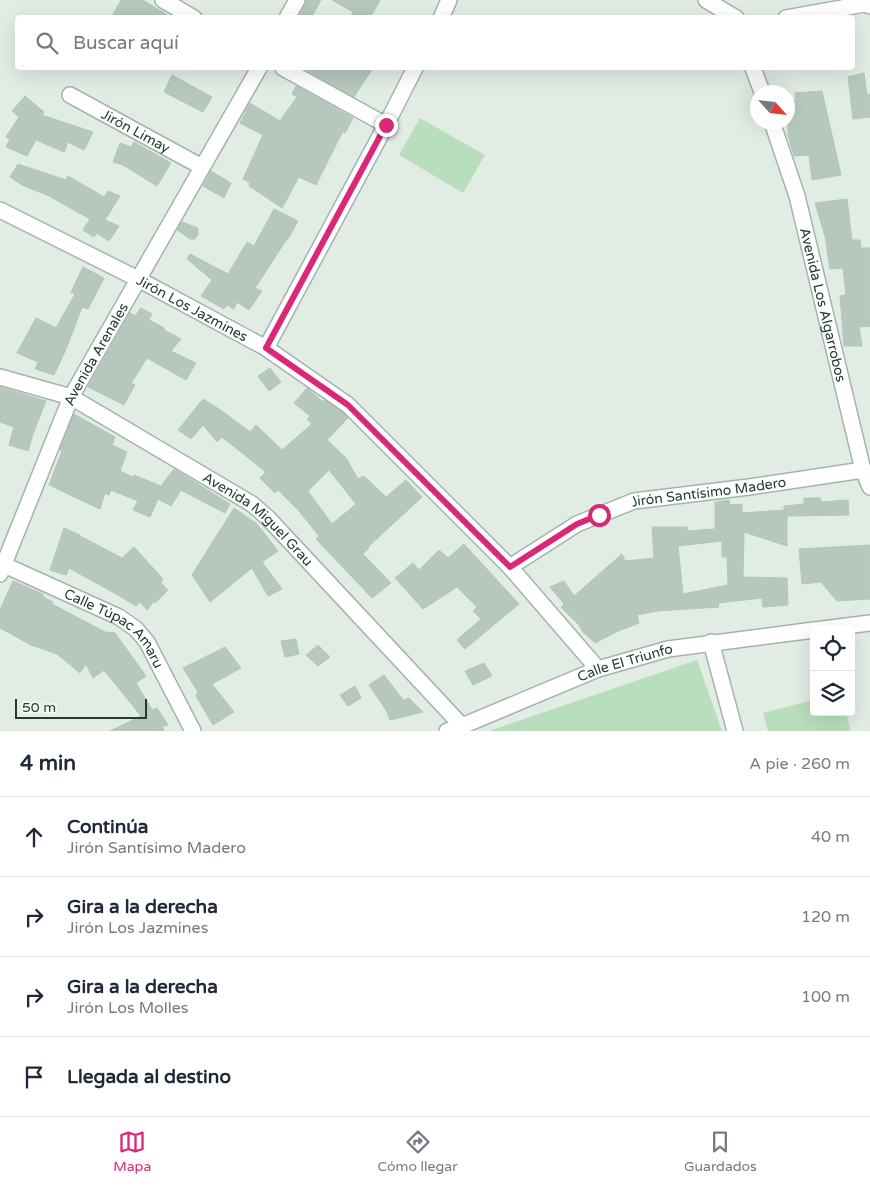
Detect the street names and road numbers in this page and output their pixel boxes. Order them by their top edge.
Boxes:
street label: Jirón Limay [99,105,174,157]
street label: Avenida Los Algarrobos [796,226,850,384]
street label: Jirón Los Jazmines [134,271,251,345]
street label: Avenida Arenales [60,300,132,408]
street label: Avenida Miguel Grau [200,468,317,569]
street label: Jirón Santísimo Madero [628,473,787,510]
street label: Calle Túpac Amaru [61,585,167,671]
street label: Calle El Triunfo [575,640,674,685]

